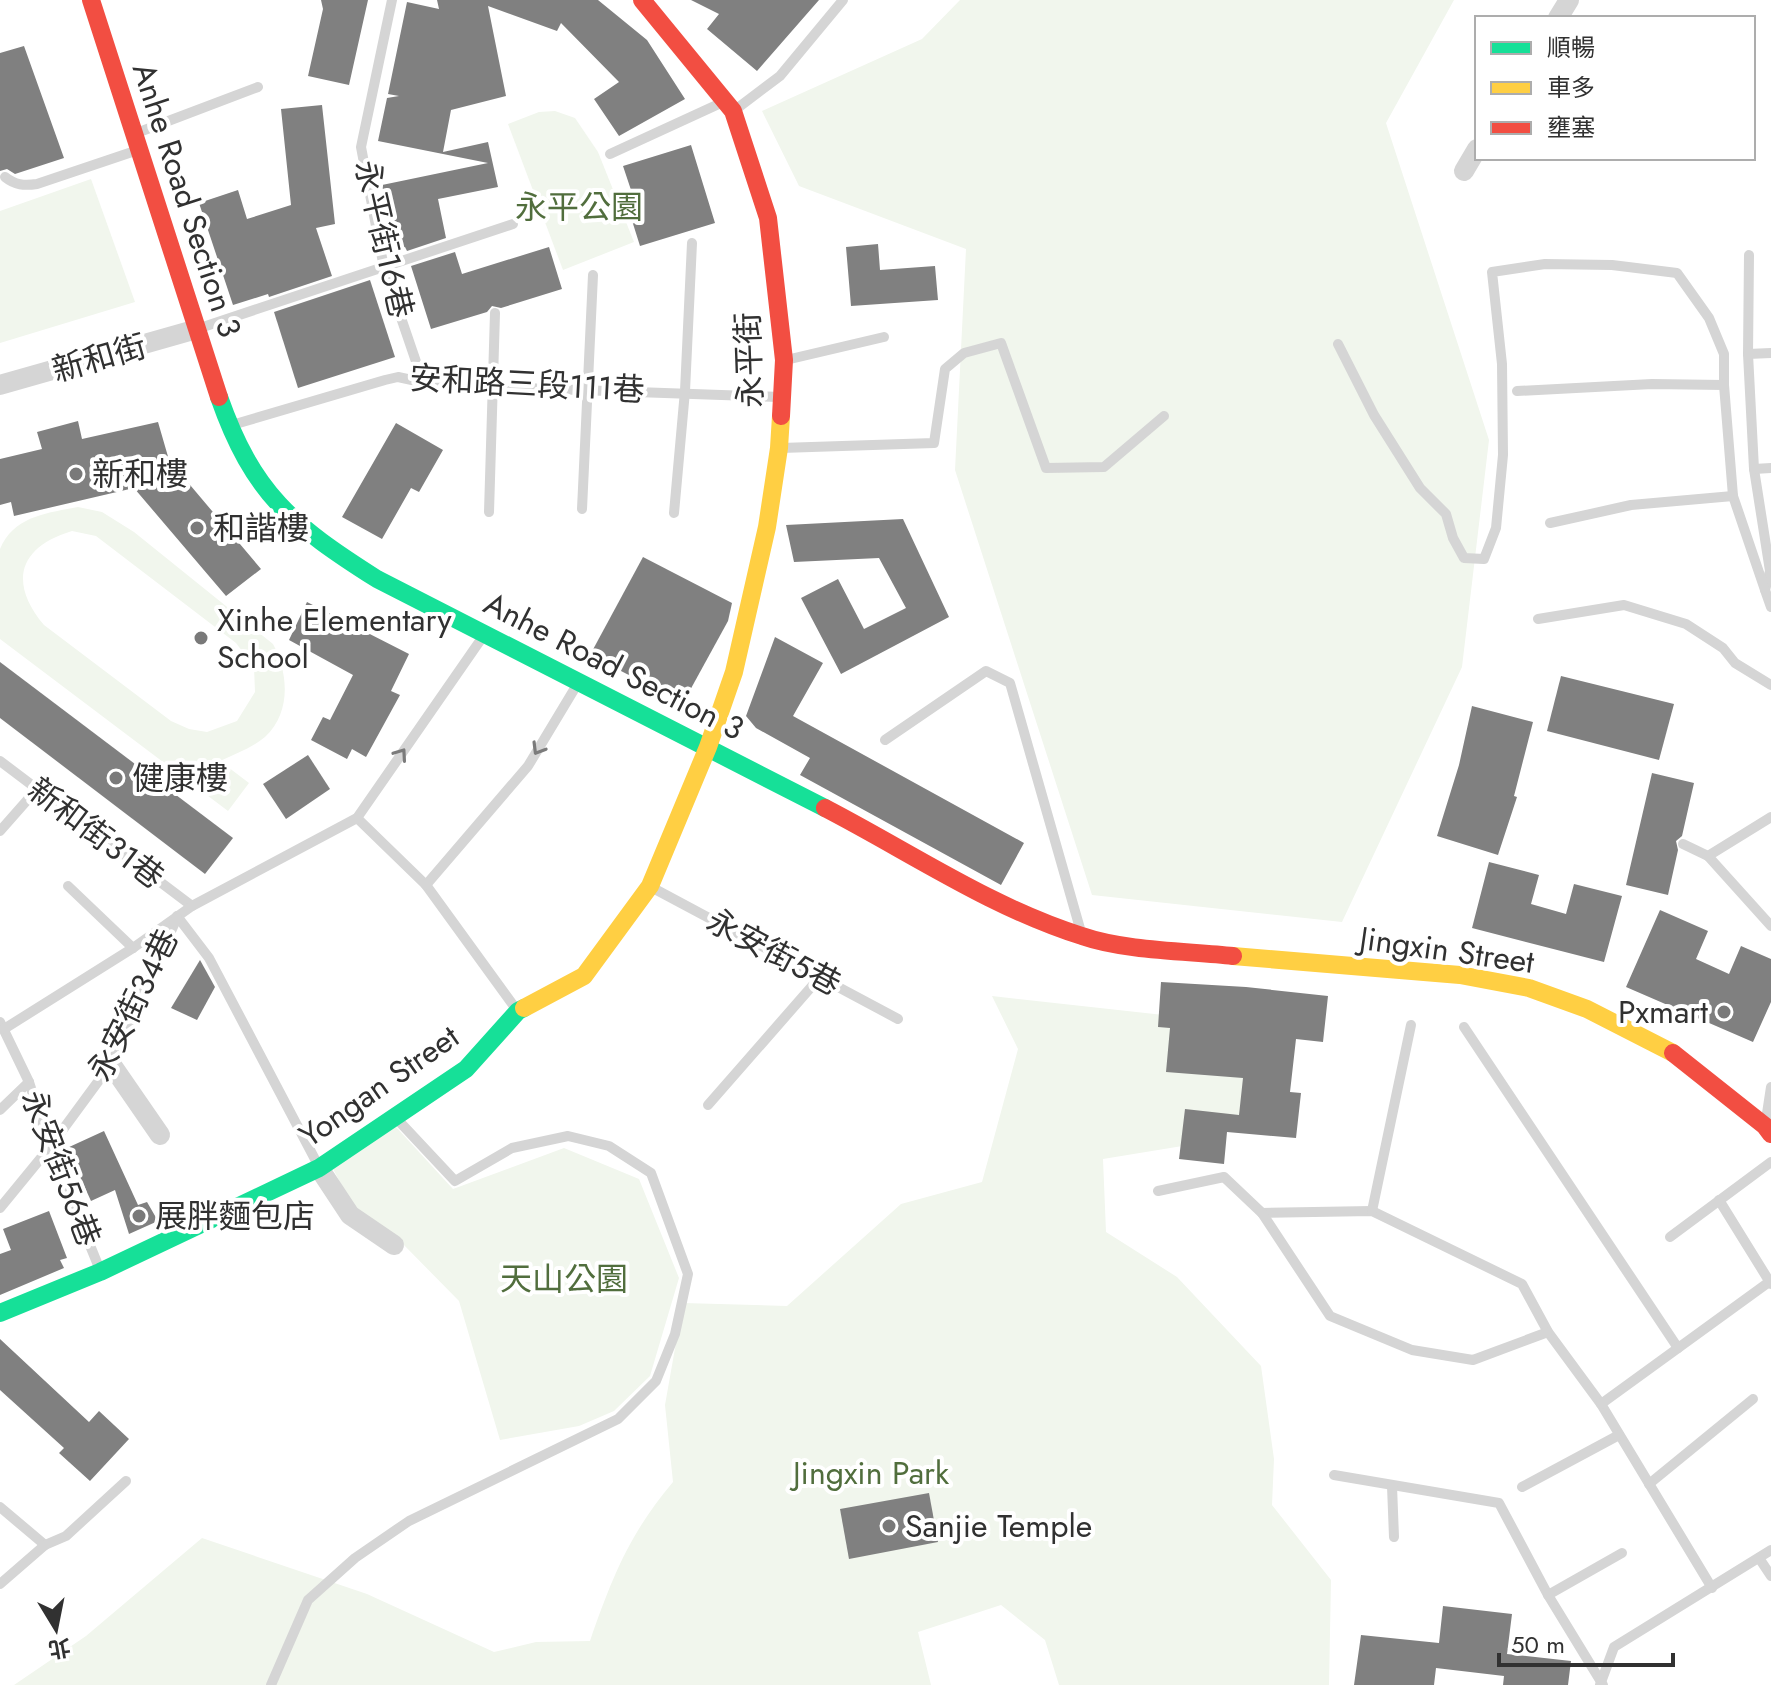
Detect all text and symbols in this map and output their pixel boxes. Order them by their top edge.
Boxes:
legend [1475,16,1755,160]
text: 順暢 [1547,30,1595,65]
street label: Anhe Road Section 3 [121,57,253,343]
text: 車多 [1547,70,1595,105]
text: 壅塞 [1547,110,1595,145]
street label: 永平街16巷 [343,155,425,323]
park label: 永平公園 [515,184,643,230]
street label: 永平街 [724,311,774,409]
street label: 新和街 [47,323,151,393]
street label: 安和路三段111巷 [408,355,646,413]
place label: 新和樓 [92,451,188,497]
marker: 新和樓 [67,465,85,483]
place label: 和諧樓 [213,505,309,551]
marker: 和諧樓 [188,519,206,537]
street label: Anhe Road Section 3 [476,581,752,751]
place label: Xinhe Elementary School [217,597,452,680]
marker: Xinhe Elementary School [192,629,210,647]
one-way arrow [533,740,548,755]
one-way arrow [391,748,406,762]
place label: 健康樓 [132,755,228,801]
street label: 新和街31巷 [18,767,174,899]
marker: 健康樓 [107,769,125,787]
street label: 永安街5巷 [699,897,849,1007]
street label: Jingxin Street [1353,914,1537,985]
street label: 永安街34巷 [76,921,190,1089]
place label: Pxmart [1618,989,1708,1035]
marker: Pxmart [1715,1003,1733,1021]
street label: Yongan Street [290,1014,468,1158]
street label: 永安街56巷 [10,1083,112,1253]
place label: 展胖麵包店 [155,1193,315,1239]
marker: 展胖麵包店 [130,1207,148,1225]
park label: 天山公園 [500,1256,628,1302]
park label: Jingxin Park [789,1450,950,1496]
place label: Sanjie Temple [905,1503,1092,1549]
marker: Sanjie Temple [880,1517,898,1535]
north arrow [16,1589,96,1669]
scale bar [1499,1617,1673,1667]
text: 50 m [1511,1627,1565,1662]
text: 北 [46,1631,73,1666]

